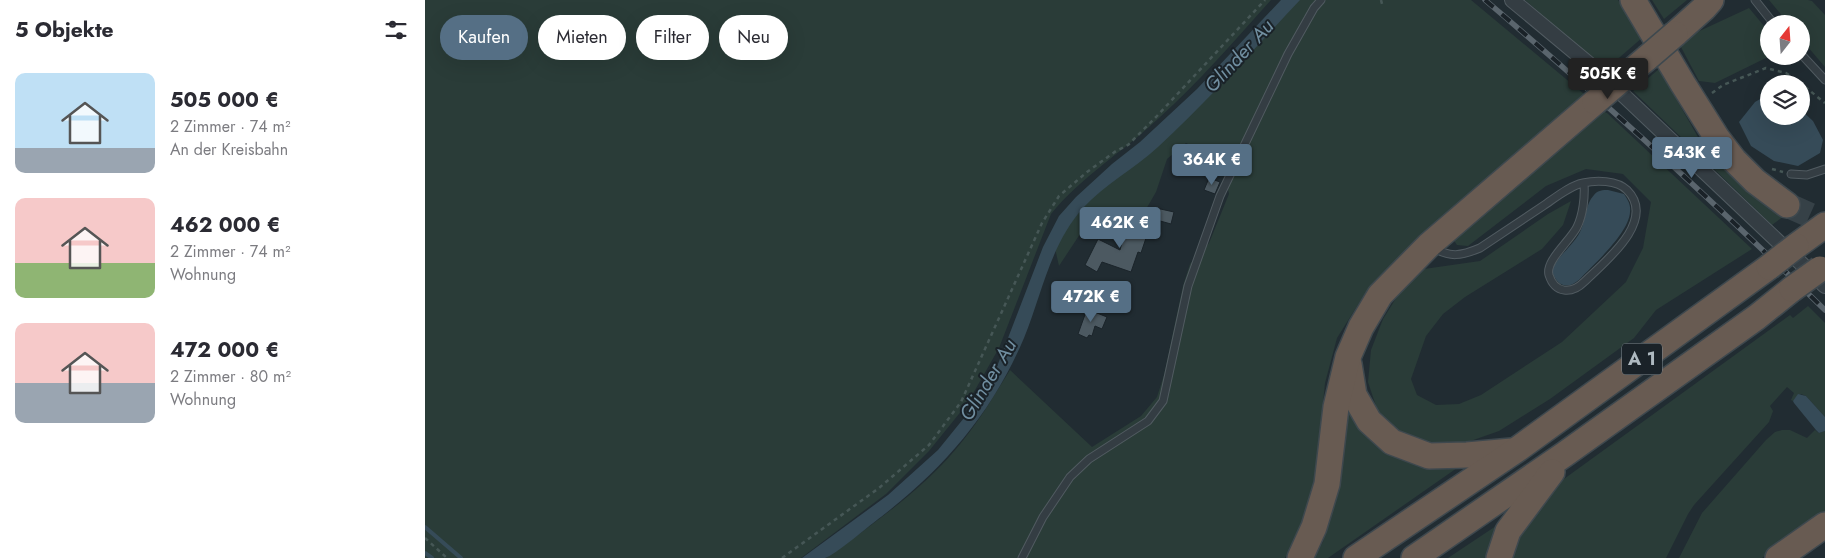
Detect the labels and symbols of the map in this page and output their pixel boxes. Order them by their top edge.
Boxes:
water label: Glinder Au [1197,13,1281,99]
north arrow [1760,15,1810,65]
pin: 505K € [1567,58,1649,100]
pin: 543K € [1651,136,1733,179]
pin: 364K € [1171,144,1253,186]
pin: 462K € [1079,206,1161,249]
pin: 472K € [1050,280,1132,323]
water label: Glinder Au [952,334,1024,426]
road number: A 1 [1622,344,1662,374]

